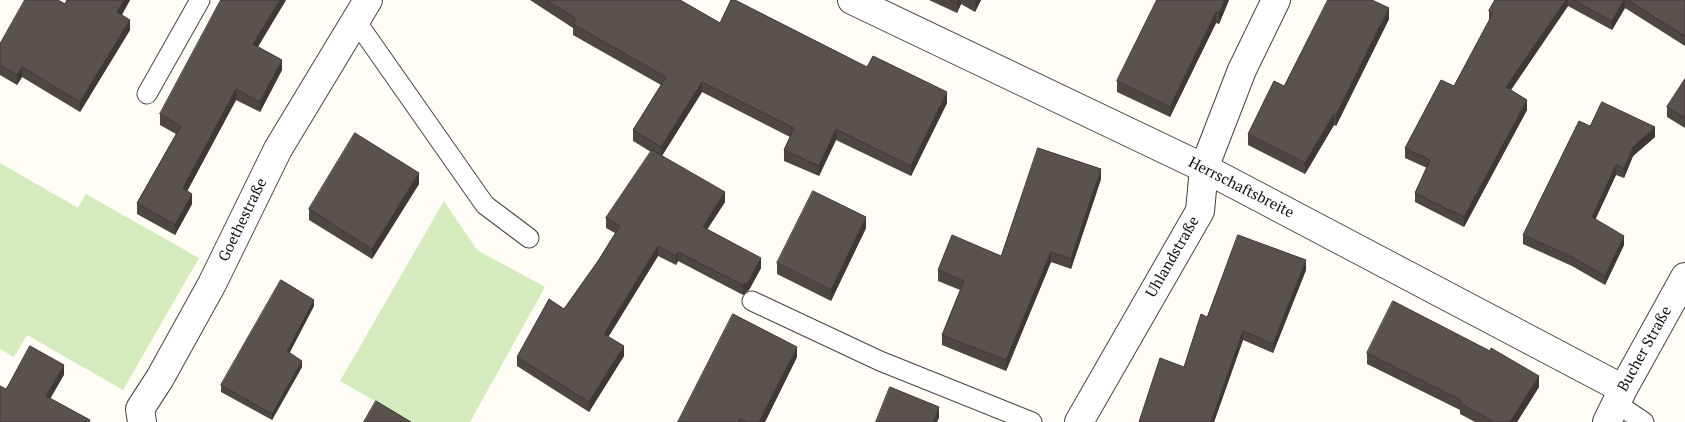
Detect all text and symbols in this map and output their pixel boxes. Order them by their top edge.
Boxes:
street label: Herrschaftsbreite [1185,154,1297,222]
street label: Goethestraße [215,175,271,265]
street label: Uhlandstraße [1143,213,1203,301]
street label: Bucher Straße [1614,303,1676,395]

